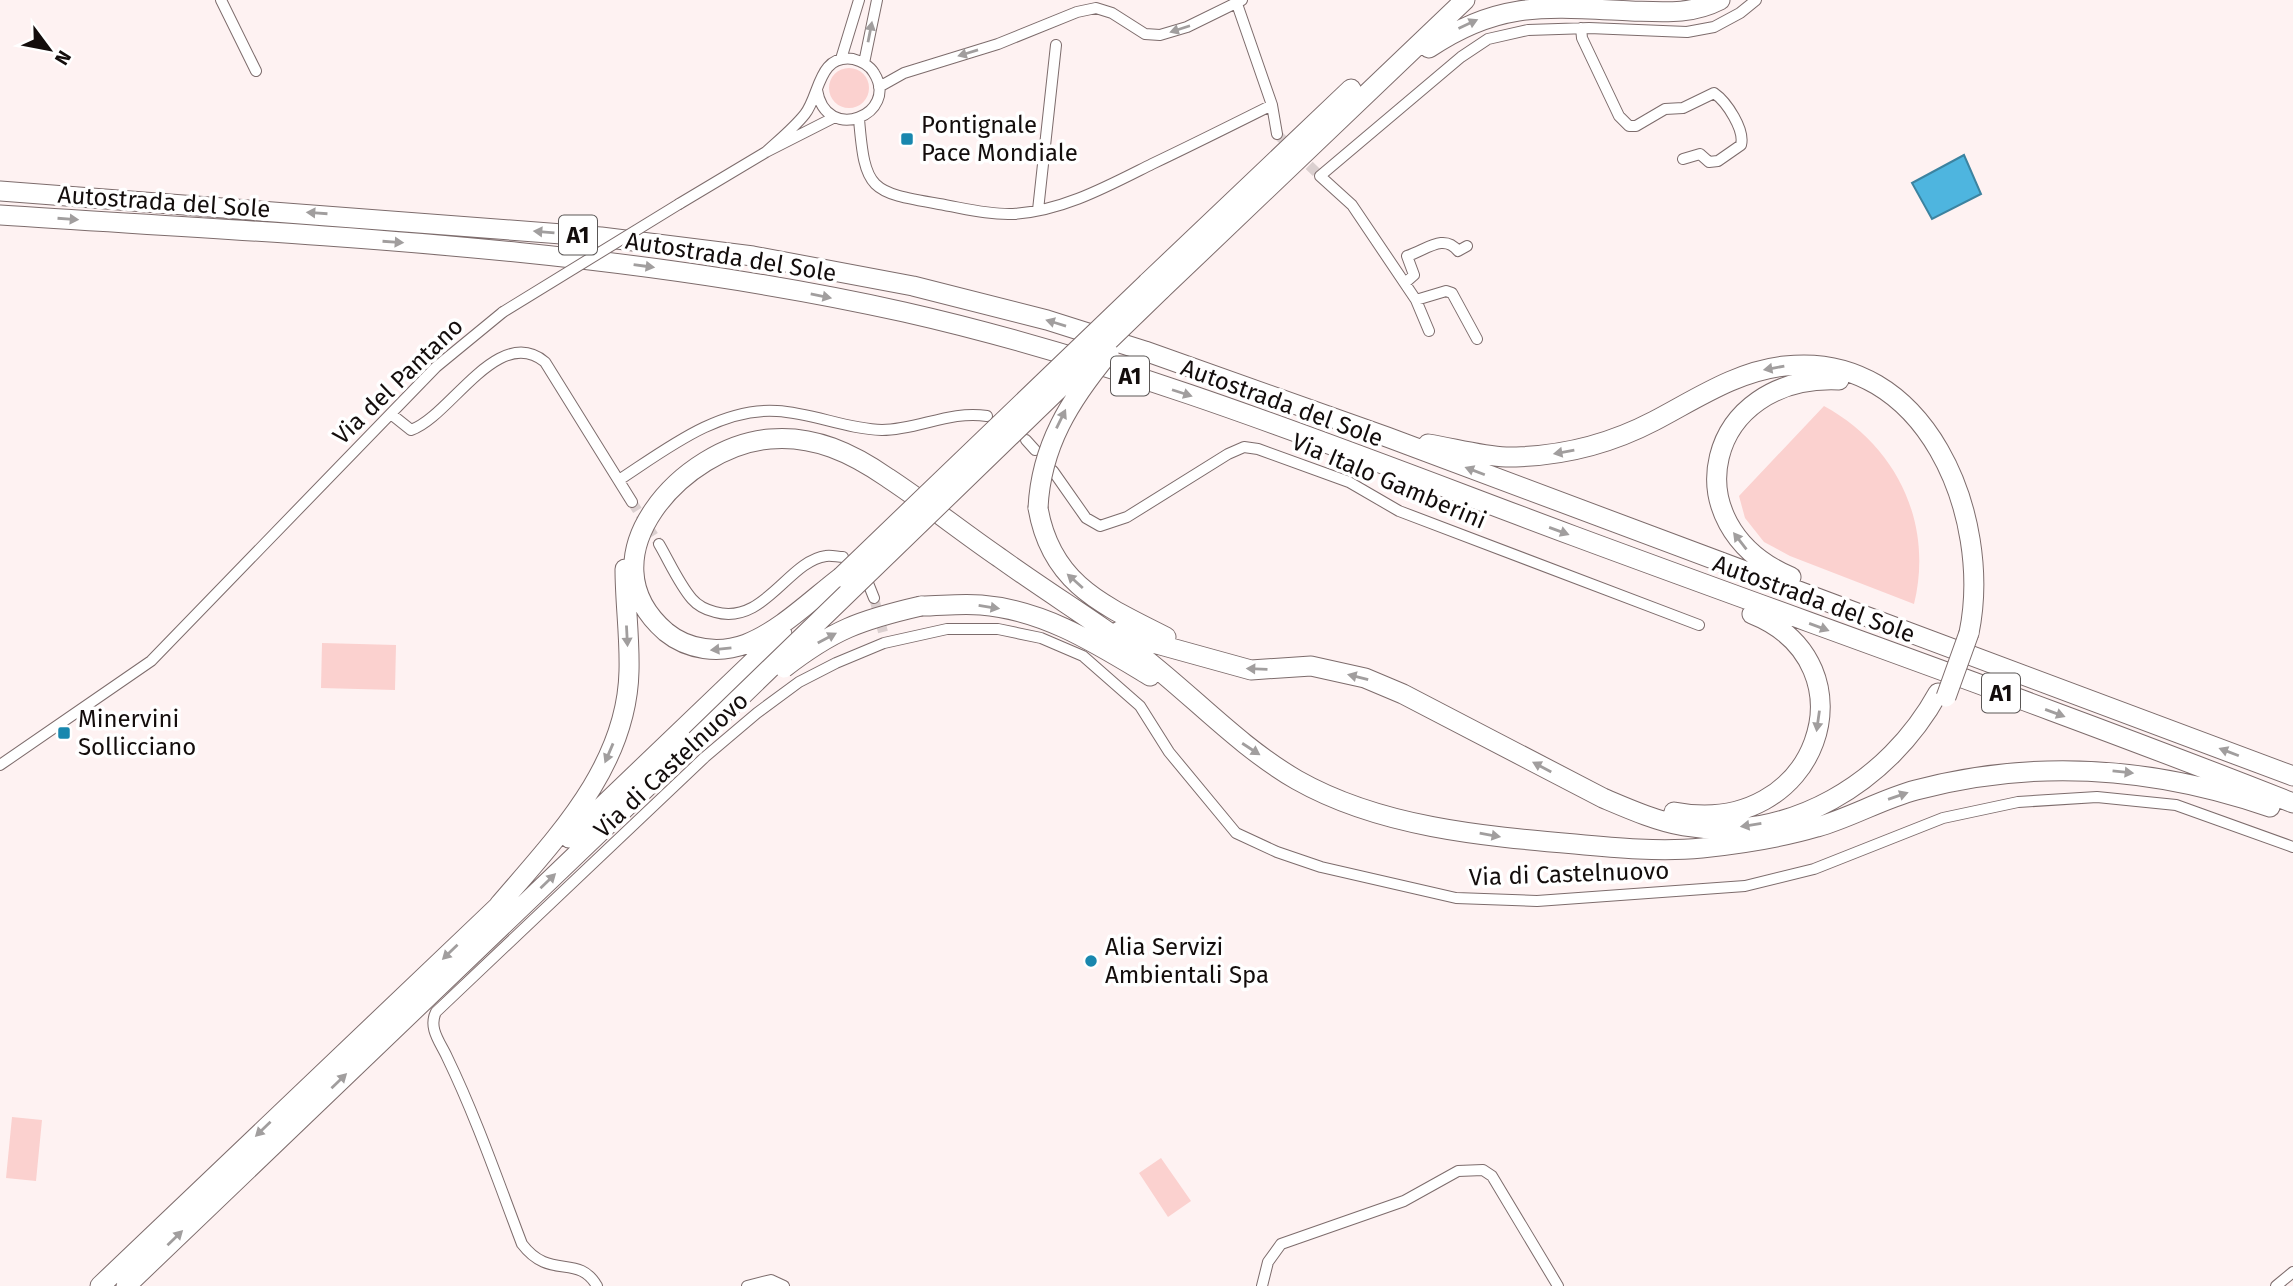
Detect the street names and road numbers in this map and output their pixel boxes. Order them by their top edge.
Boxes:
street label: Autostrada del Sole [57,181,271,223]
road number: A1 [559,216,597,254]
street label: Autostrada del Sole [624,227,838,287]
street label: Via del Pantano [327,312,469,450]
street label: Autostrada del Sole [1177,353,1387,453]
road number: A1 [1111,356,1149,396]
street label: Via Italo Gamberini [1288,427,1490,535]
street label: Autostrada del Sole [1709,549,1919,649]
road number: A1 [1982,674,2020,712]
street label: Via di Castelnuovo [588,686,754,844]
street label: Via di Castelnuovo [1468,857,1670,891]

